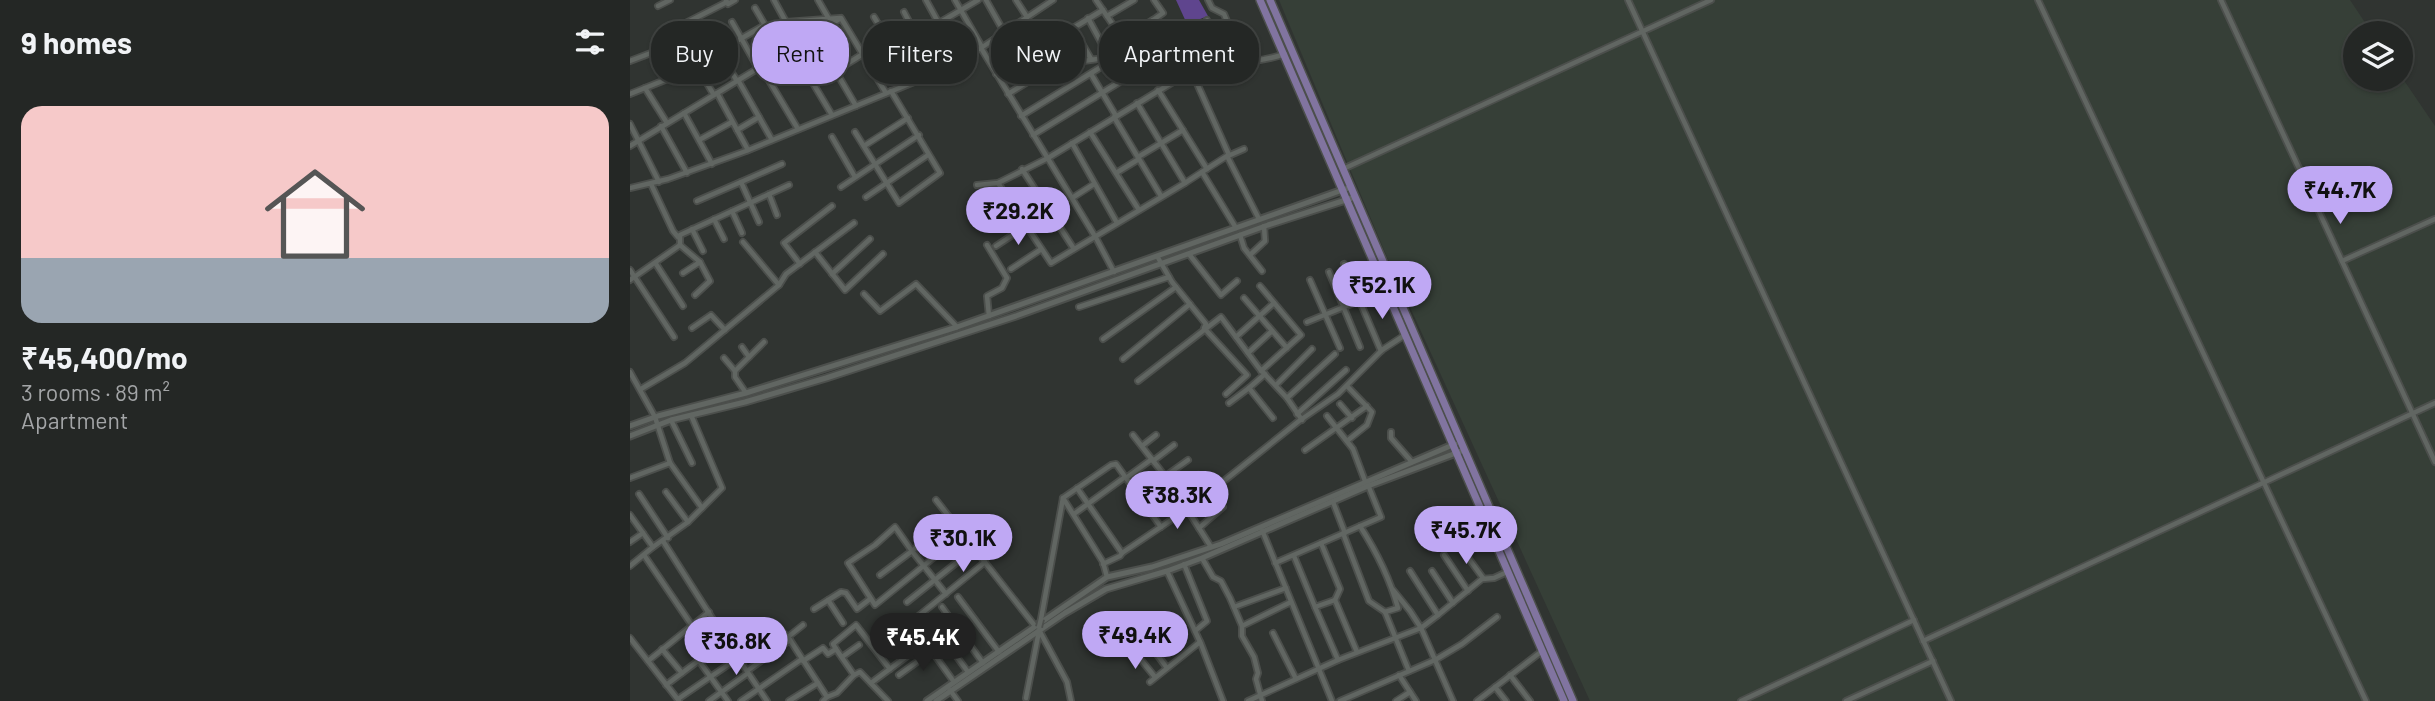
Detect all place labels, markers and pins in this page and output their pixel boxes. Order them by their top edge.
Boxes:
pin: ₹44.7K [2283,166,2397,226]
pin: ₹29.2K [961,188,1075,247]
pin: ₹52.1K [1325,262,1439,321]
pin: ₹38.3K [1120,472,1234,531]
pin: ₹45.7K [1409,506,1523,566]
pin: ₹30.1K [906,514,1020,574]
pin: ₹49.4K [1078,612,1192,671]
pin: ₹45.4K [866,614,980,673]
pin: ₹36.8K [679,618,793,677]

